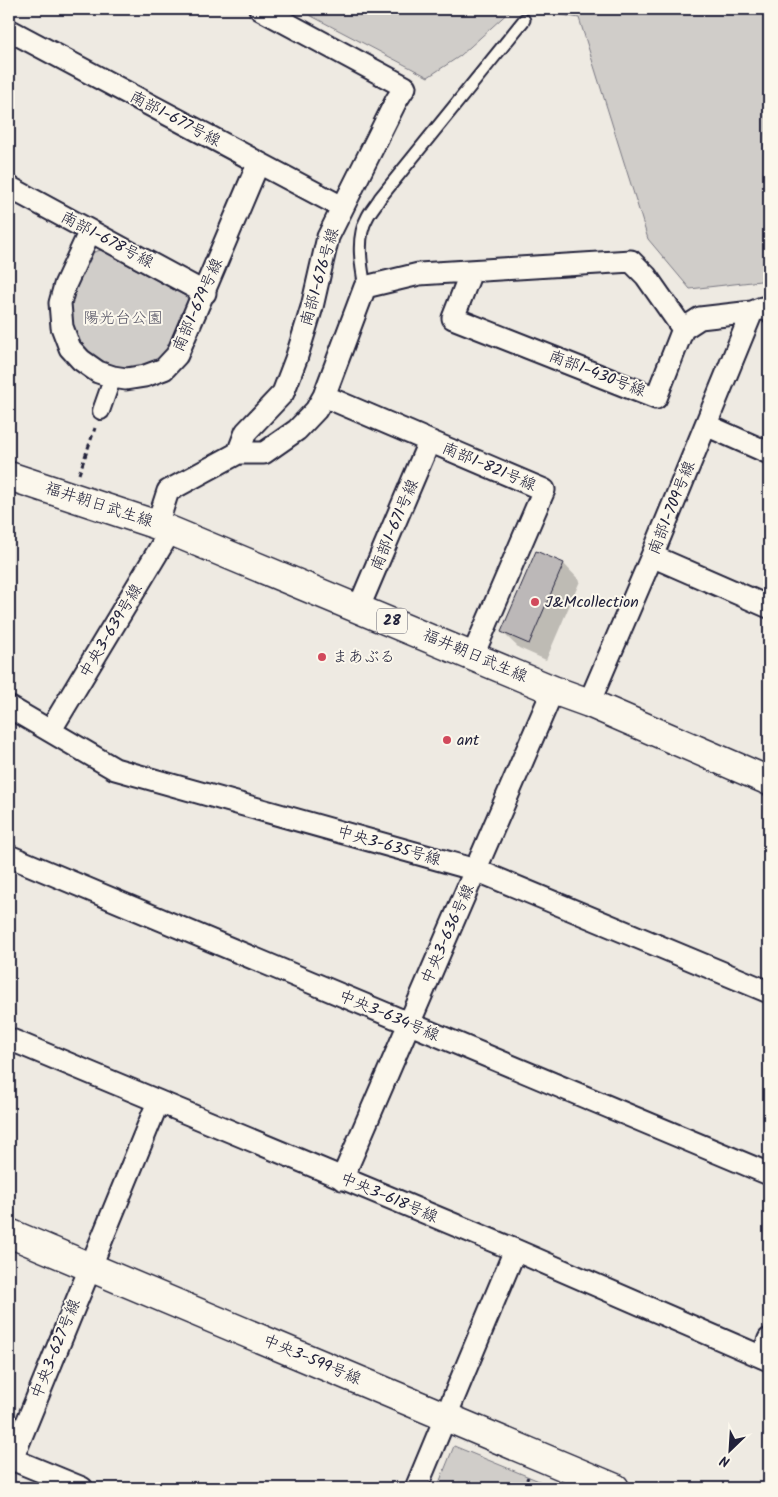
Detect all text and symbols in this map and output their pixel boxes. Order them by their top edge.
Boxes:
street label: 南部1-677号線 [125,84,225,154]
street label: 南部1-678号線 [56,205,158,275]
street label: 南部1-676号線 [294,225,346,329]
street label: 南部1-679号線 [166,254,230,356]
park label: 陽光台公園 [83,306,163,331]
street label: 南部1-430号線 [545,344,649,404]
street label: 南部1-821号線 [438,436,540,498]
street label: 南部1-709号線 [642,457,702,559]
street label: 南部1-671号線 [364,475,426,575]
street label: 福井朝日武生線 [42,476,156,534]
street label: 中央3-639号線 [73,579,149,683]
place label: J&Mcollection [545,590,639,615]
marker: J&Mcollection [529,596,541,608]
road number: 28 [377,608,407,634]
street label: 福井朝日武生線 [419,623,531,689]
place label: まあぶる [332,645,396,670]
marker: まあぶる [316,651,328,663]
place label: ant [457,728,480,753]
marker: ant [441,734,453,746]
street label: 中央3-635号線 [334,819,444,873]
street label: 中央3-636号線 [415,880,481,988]
street label: 中央3-634号線 [335,984,443,1048]
street label: 中央3-618号線 [336,1166,442,1230]
street label: 中央3-627号線 [25,1295,87,1403]
street label: 中央3-599号線 [259,1328,365,1392]
north arrow [706,1424,756,1474]
text: N [716,1449,734,1473]

